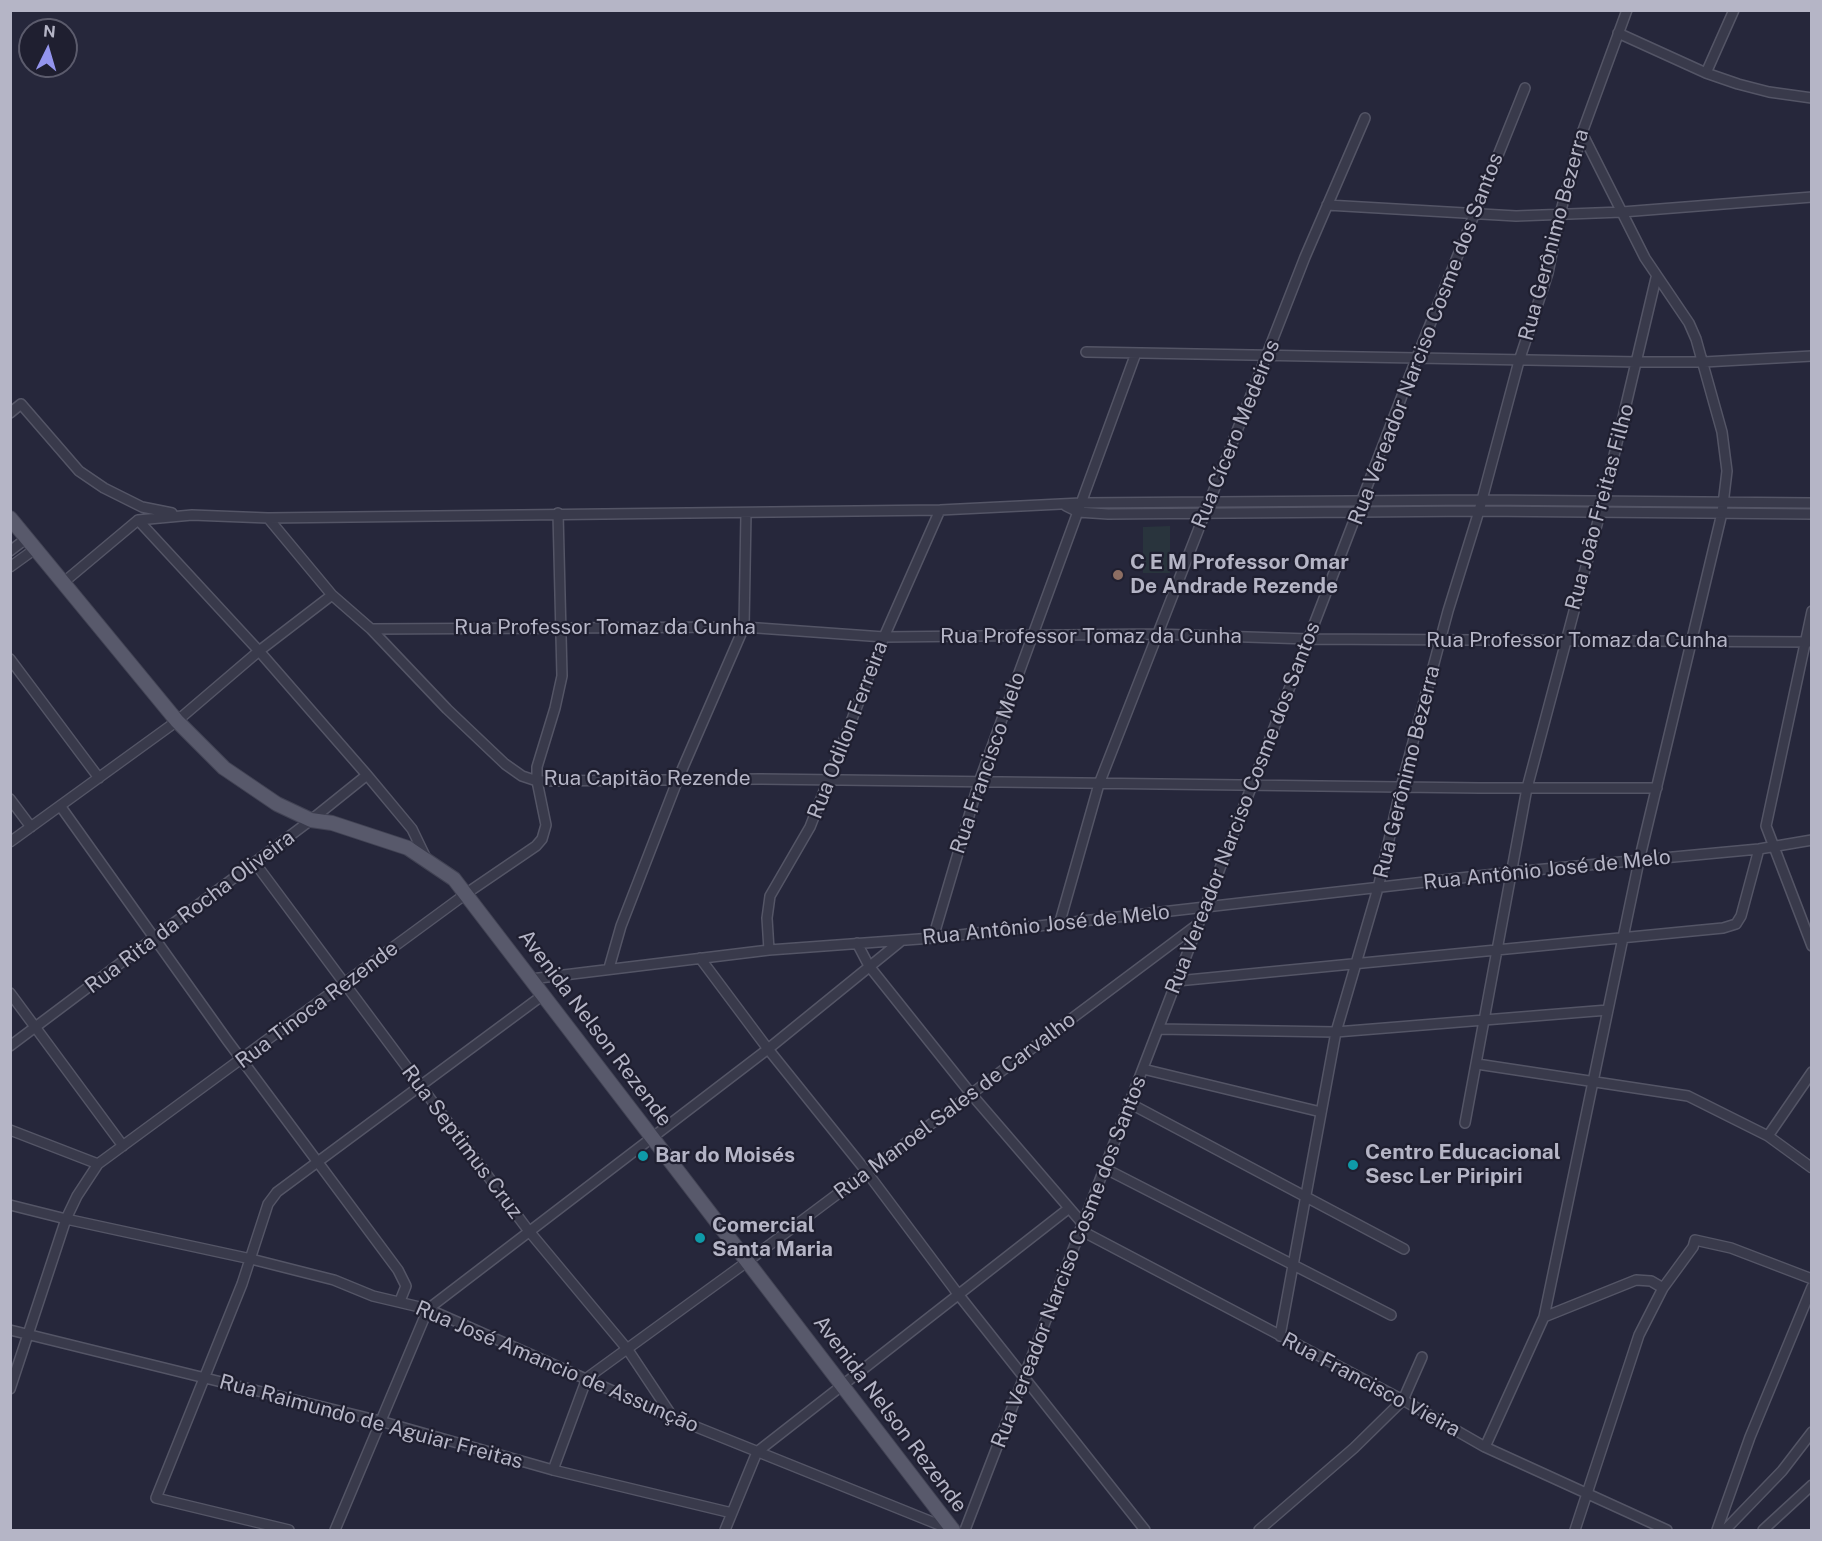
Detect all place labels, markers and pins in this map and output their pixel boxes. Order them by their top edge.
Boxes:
place label: C E M Professor Omar De Andrade Rezende [1130,550,1349,600]
marker: C E M Professor Omar De Andrade Rezende [1111,568,1125,582]
place label: Centro Educacional Sesc Ler Piripiri [1365,1140,1561,1190]
place label: Bar do Moisés [655,1143,795,1169]
marker: Bar do Moisés [636,1149,650,1163]
marker: Centro Educacional Sesc Ler Piripiri [1346,1158,1360,1172]
place label: Comercial Santa Maria [712,1213,833,1263]
marker: Comercial Santa Maria [693,1231,707,1245]

